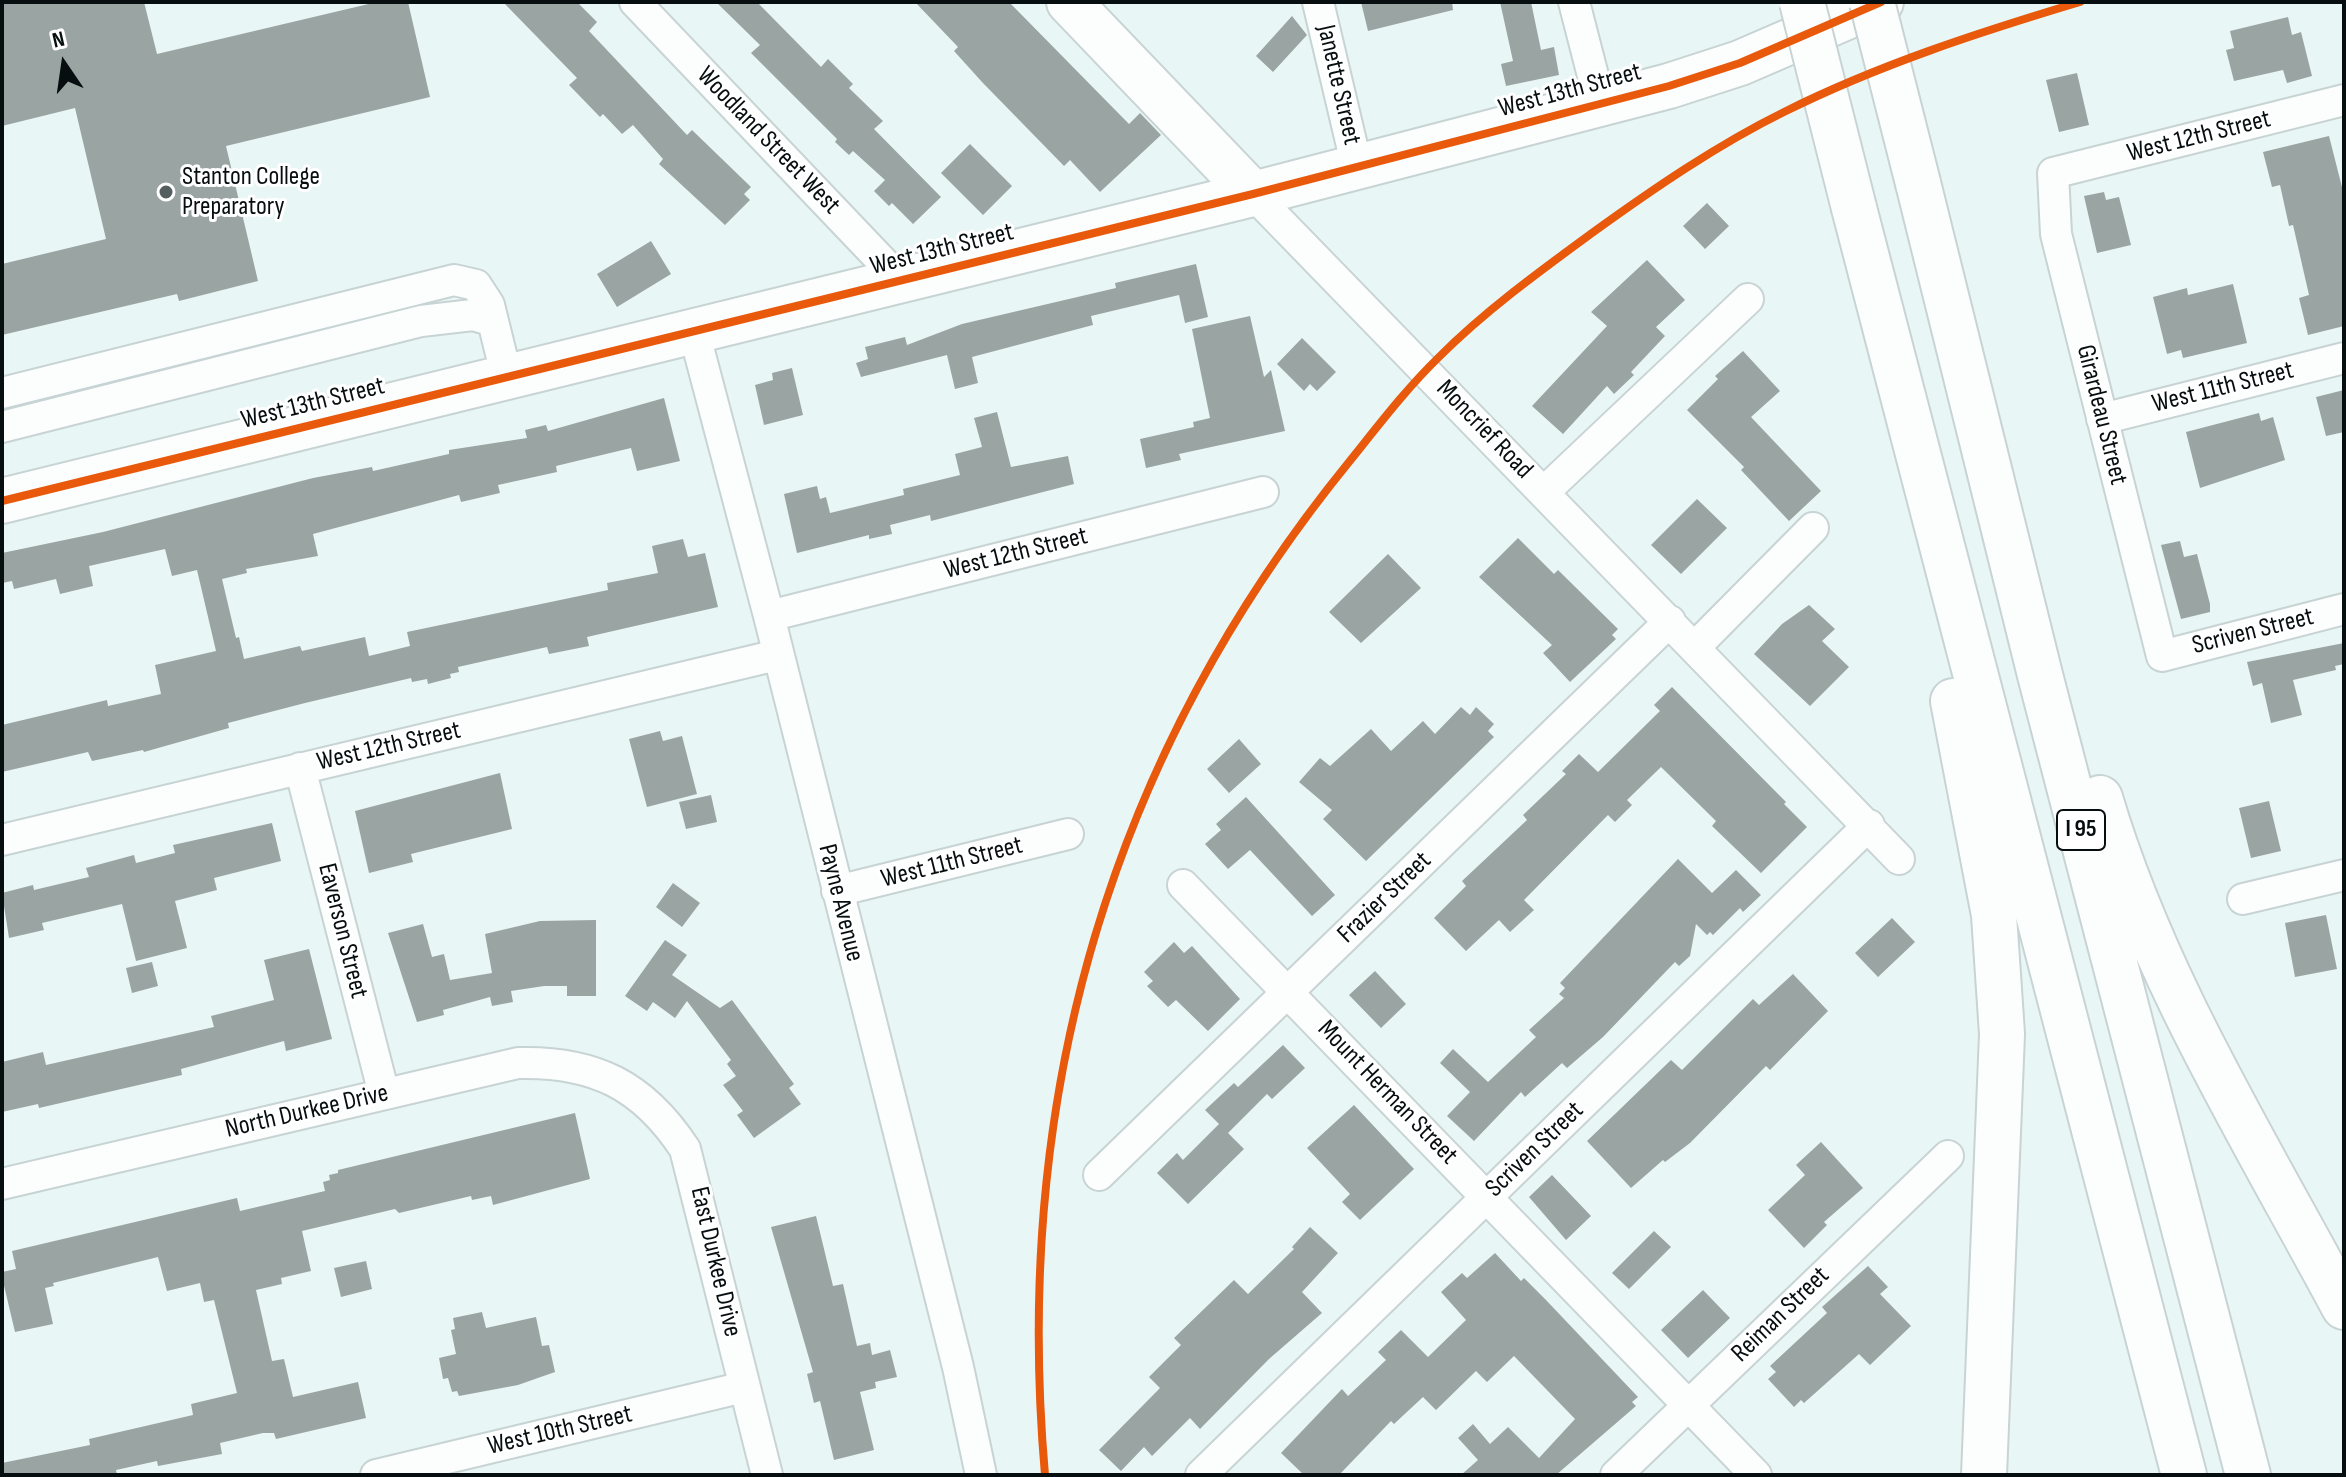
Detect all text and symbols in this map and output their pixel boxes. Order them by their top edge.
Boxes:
street label: Janette Street [1309,22,1367,148]
north arrow [24,24,104,104]
text: N [50,26,67,55]
street label: West 13th Street [1495,57,1645,125]
street label: Woodland Street West [690,61,846,221]
street label: West 12th Street [2124,104,2274,170]
place label: Stanton College Preparatory [182,161,320,222]
marker: Stanton College Preparatory [157,183,175,201]
street label: West 13th Street [867,217,1017,283]
street label: Girardeau Street [2069,342,2133,488]
street label: West 11th Street [2149,355,2297,421]
street label: West 13th Street [238,371,388,437]
street label: Moncrief Road [1429,374,1539,486]
street label: West 12th Street [941,521,1091,587]
street label: Scriven Street [2189,602,2317,662]
street label: West 12th Street [314,715,464,779]
road number: I 95 [2057,810,2105,850]
street label: West 11th Street [878,830,1026,896]
street label: Payne Avenue [810,841,870,965]
street label: Frazier Street [1332,846,1438,950]
street label: Eaverson Street [310,860,374,1002]
street label: Mount Herman Street [1310,1014,1464,1172]
street label: North Durkee Drive [223,1078,391,1146]
street label: Scriven Street [1480,1096,1590,1204]
street label: East Durkee Drive [683,1184,747,1340]
street label: Reiman Street [1726,1261,1836,1369]
street label: West 10th Street [485,1399,635,1463]

